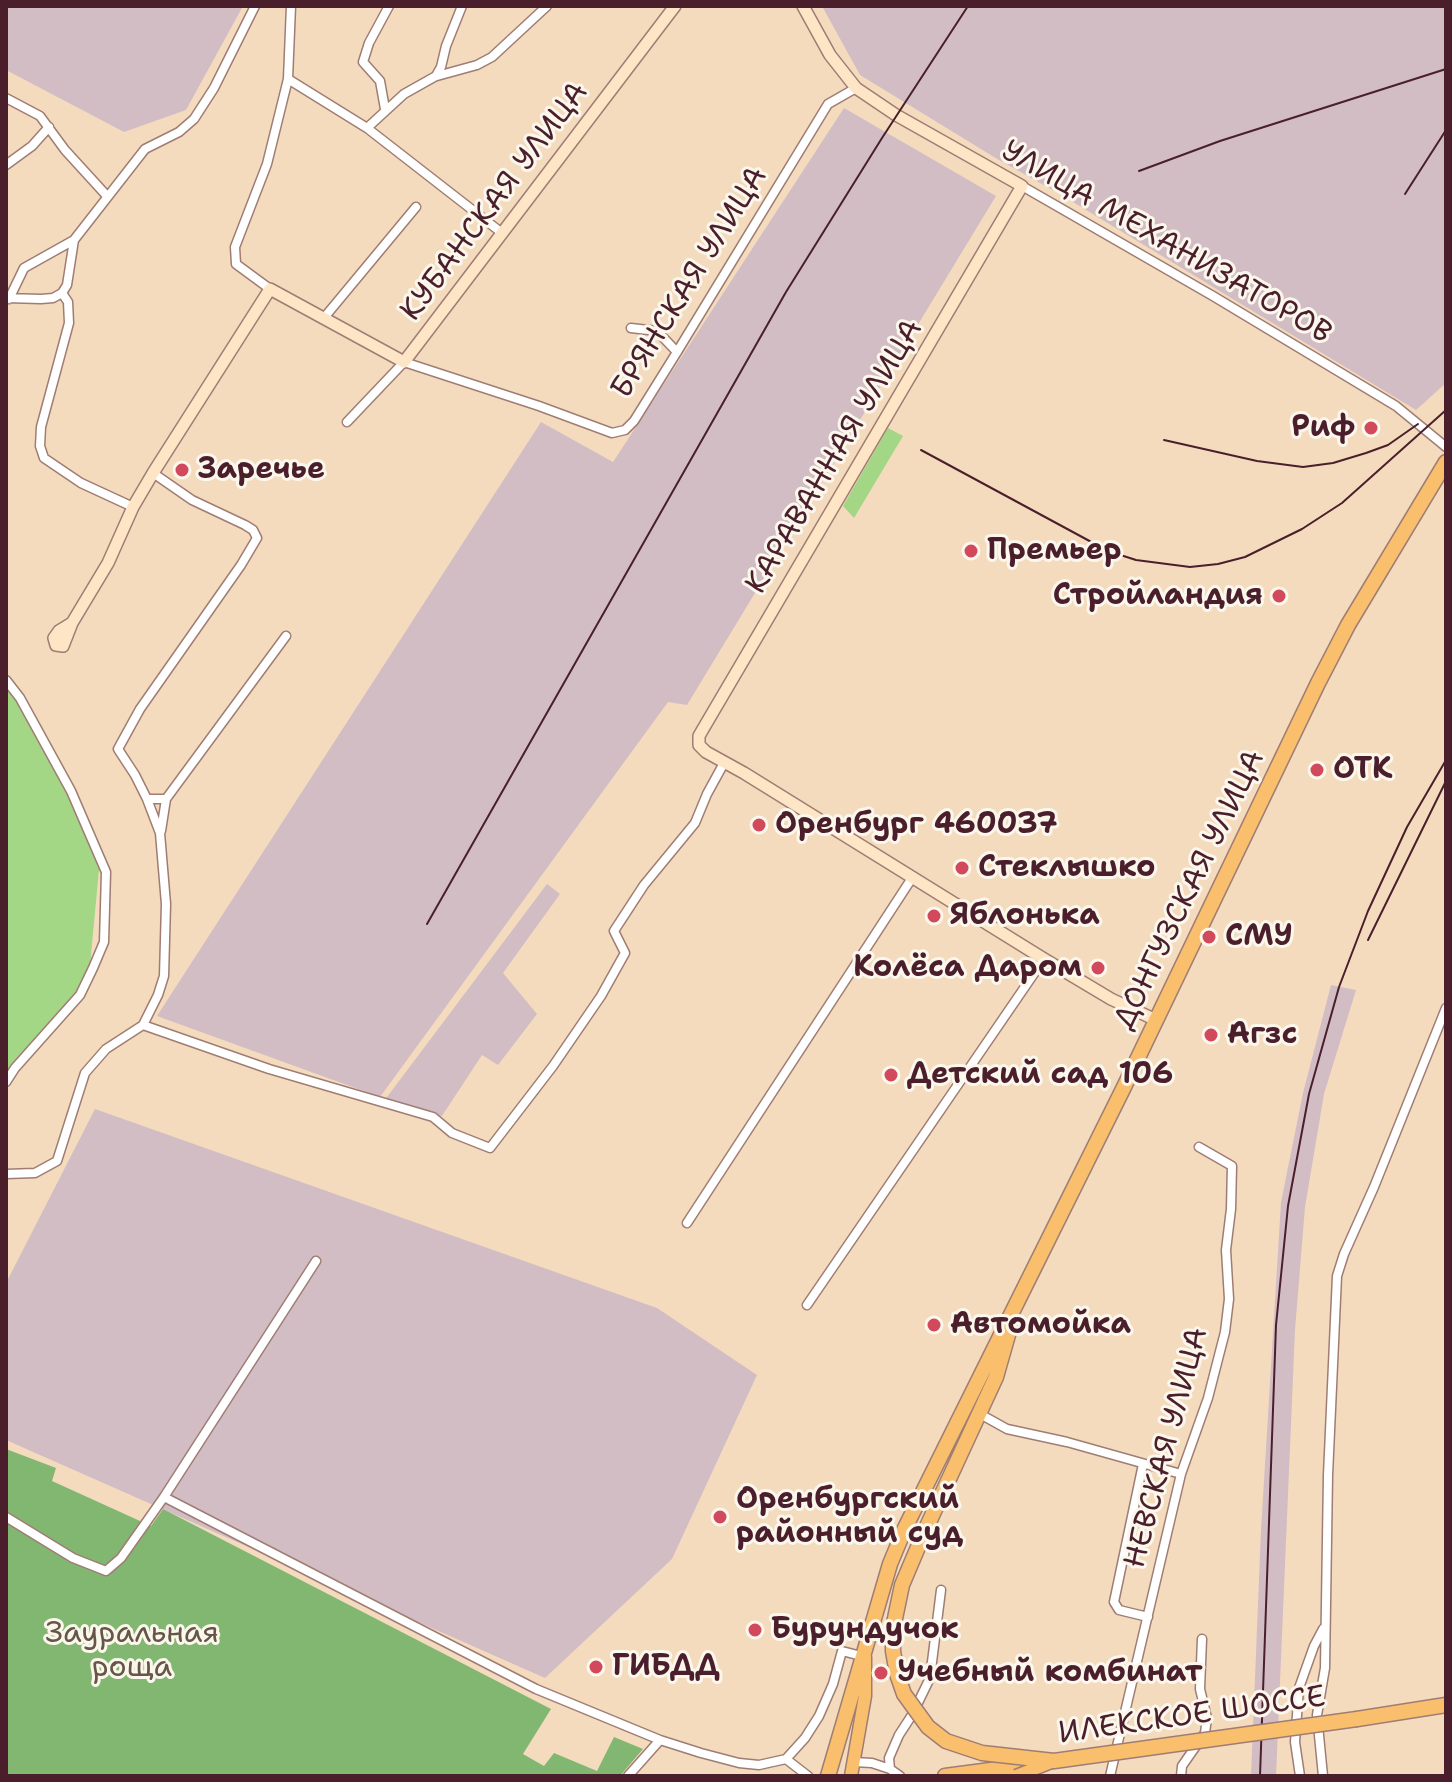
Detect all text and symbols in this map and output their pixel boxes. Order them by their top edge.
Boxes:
street label: КУБАНСКАЯ УЛИЦА [394,76,596,328]
street label: УЛИЦА МЕХАНИЗАТОРОВ [995,134,1337,352]
street label: БРЯНСКАЯ УЛИЦА [604,161,776,405]
street label: КАРАВАННАЯ УЛИЦА [739,313,931,601]
place label: Риф [1291,410,1355,446]
marker: Риф [1362,419,1380,437]
place label: Заречье [198,452,325,488]
marker: Заречье [173,461,191,479]
place label: Премьер [987,533,1121,569]
marker: Премьер [962,542,980,560]
place label: Стройландия [1053,578,1263,614]
marker: Стройландия [1270,587,1288,605]
street label: ДОНГУЗСКАЯ УЛИЦА [1107,745,1273,1035]
place label: ОТК [1333,752,1392,788]
marker: ОТК [1308,761,1326,779]
place label: Оренбург 460037 [775,807,1058,843]
marker: Оренбург 460037 [750,816,768,834]
place label: Стеклышко [978,850,1156,886]
marker: Стеклышко [953,859,971,877]
place label: Яблонька [950,898,1100,934]
marker: Яблонька [925,907,943,925]
place label: СМУ [1225,919,1293,955]
marker: СМУ [1200,928,1218,946]
place label: Колёса Даром [853,950,1082,986]
marker: Колёса Даром [1089,959,1107,977]
place label: Агзс [1227,1017,1298,1053]
marker: Агзс [1202,1026,1220,1044]
place label: Детский сад 106 [907,1057,1173,1093]
marker: Детский сад 106 [882,1066,900,1084]
place label: Автомойка [950,1307,1131,1343]
marker: Автомойка [925,1316,943,1334]
street label: НЕВСКАЯ УЛИЦА [1118,1324,1216,1572]
place label: Оренбургский районный суд [736,1482,963,1552]
marker: Оренбургский районный суд [711,1508,729,1526]
place label: Бурундучок [771,1612,959,1648]
park label: Зауральная роща [45,1616,219,1686]
marker: Бурундучок [746,1621,764,1639]
place label: ГИБДД [612,1649,719,1685]
place label: Учебный комбинат [897,1655,1202,1691]
marker: ГИБДД [587,1658,605,1676]
marker: Учебный комбинат [872,1664,890,1682]
street label: ИЛЕКСКОЕ ШОССЕ [1056,1679,1328,1753]

